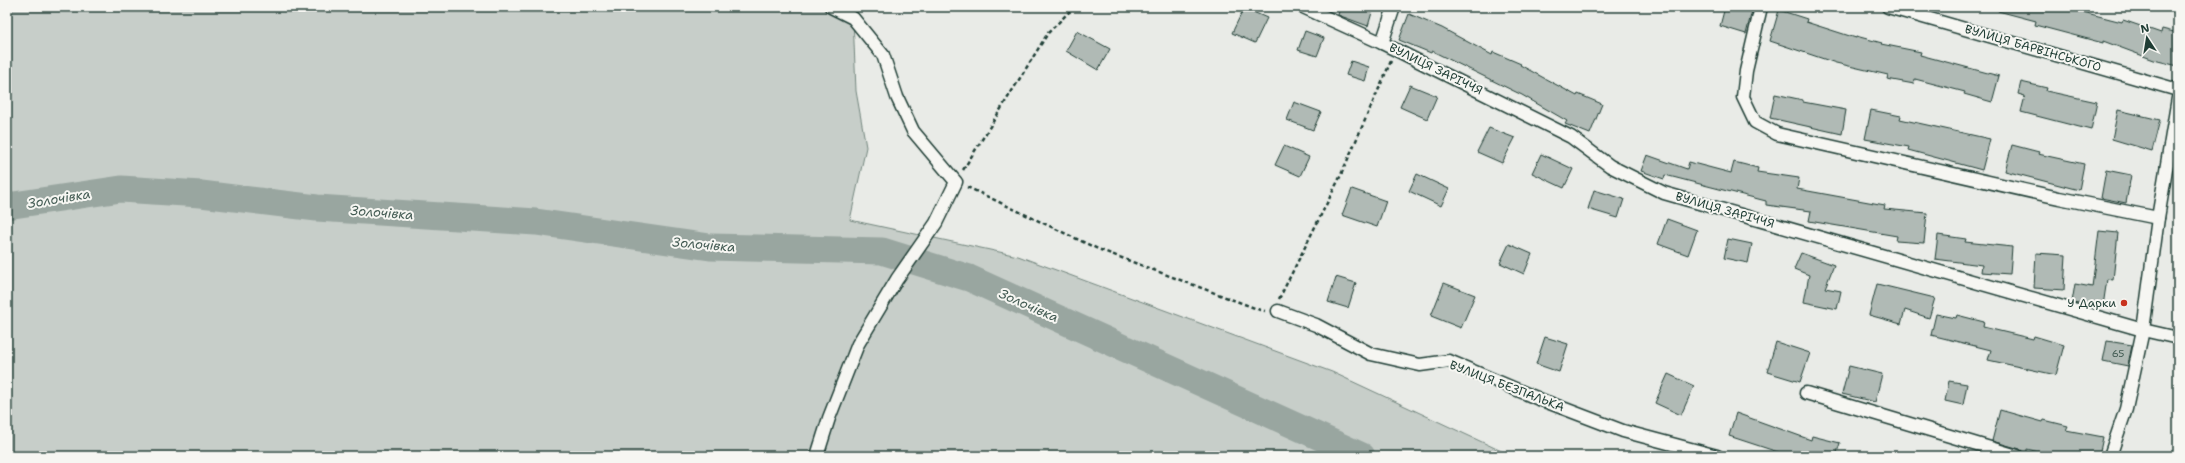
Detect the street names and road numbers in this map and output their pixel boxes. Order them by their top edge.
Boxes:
street label: ВУЛИЦЯ БАРВІНСЬКОГО [1963,21,2103,75]
street label: ВУЛИЦЯ ЗАРІЧЧЯ [1387,39,1485,99]
street label: ВУЛИЦЯ ЗАРІЧЧЯ [1674,188,1776,232]
street label: ВУЛИЦЯ БЕЗПАЛЬКА [1447,357,1567,415]

